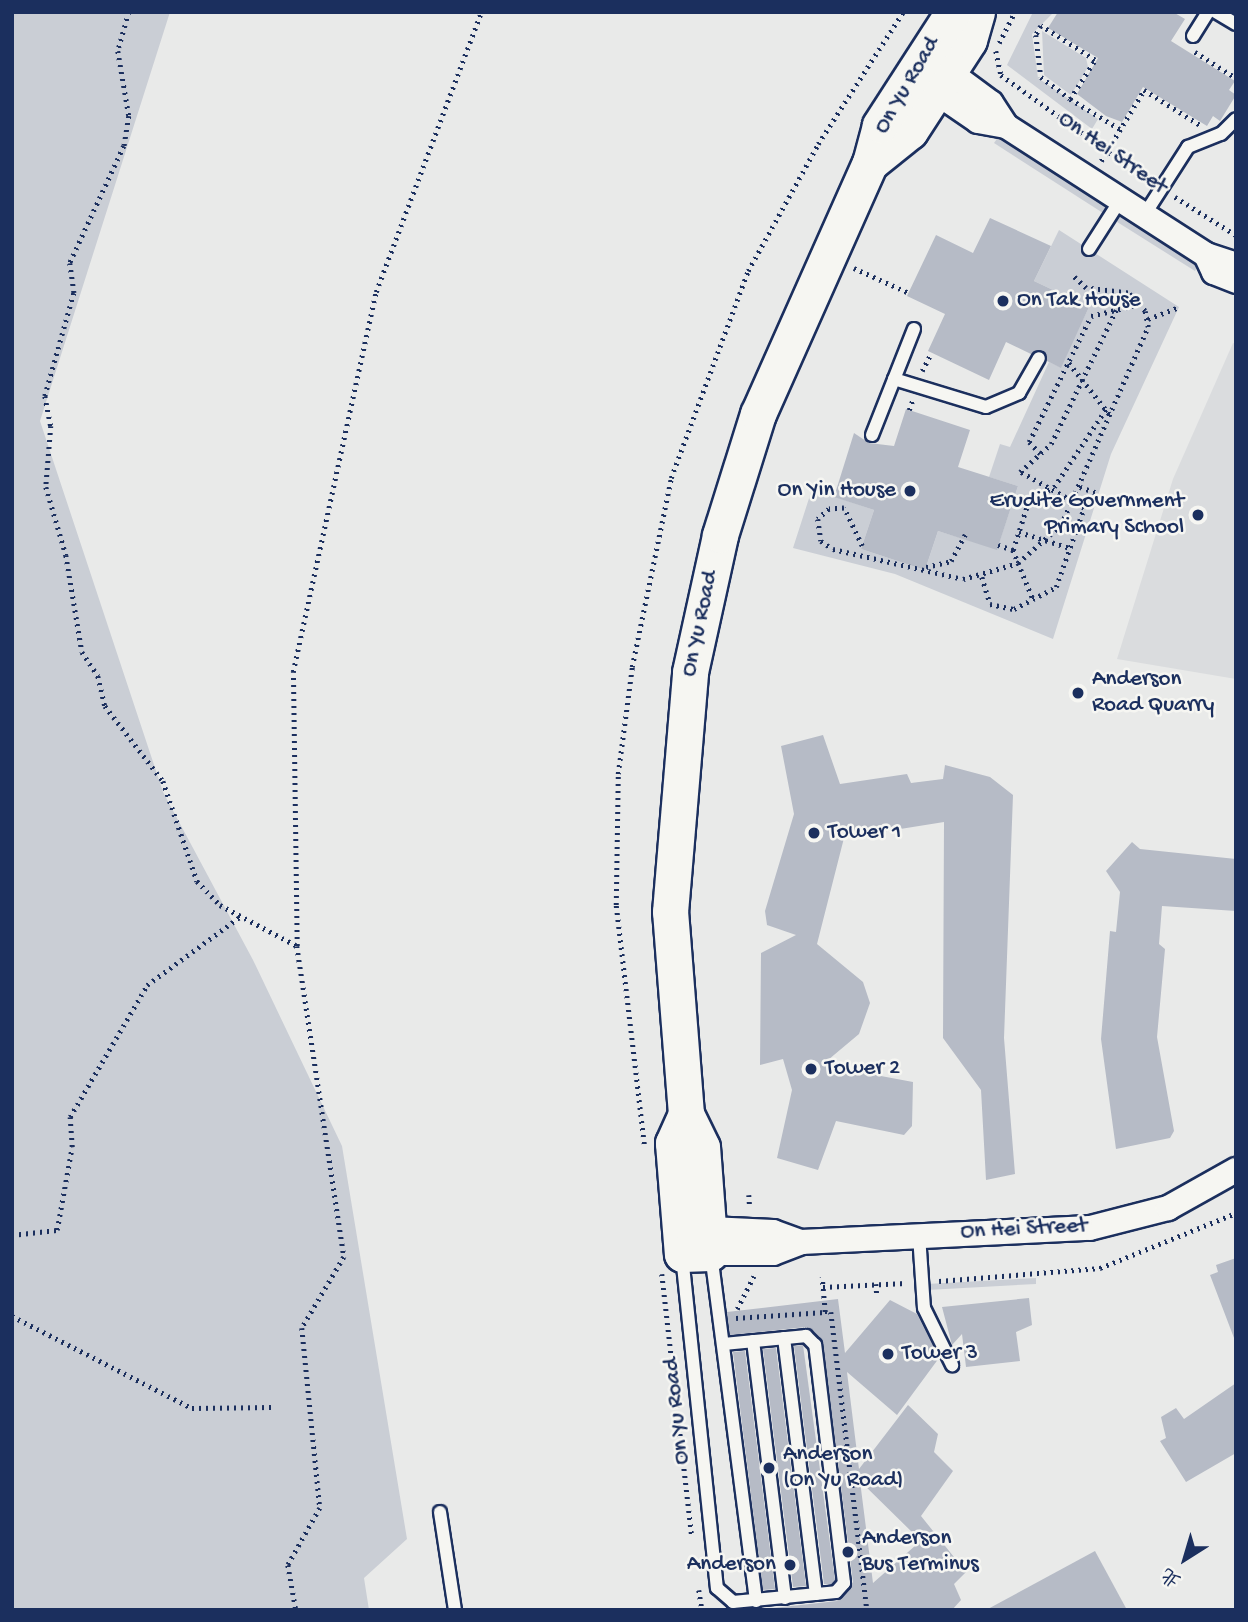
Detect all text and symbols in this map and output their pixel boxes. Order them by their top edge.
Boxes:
street label: On Yu Road [869,33,947,139]
street label: On Hei Street [1052,106,1172,202]
place label: On Tak House [1017,287,1141,315]
marker: On Tak House [995,293,1011,309]
place label: On Yin House [778,477,896,505]
marker: On Yin House [902,483,918,499]
place label: Erudite Government Primary School [990,488,1184,542]
marker: Erudite Government Primary School [1190,507,1206,523]
street label: On Yu Road [676,569,726,679]
place label: Anderson Road Quarry [1092,666,1214,720]
marker: Anderson Road Quarry [1070,685,1086,701]
place label: Tower 1 [828,819,901,847]
marker: Tower 1 [806,825,822,841]
place label: Tower 2 [825,1055,900,1083]
marker: Tower 2 [803,1061,819,1077]
street label: On Hei Street [960,1213,1088,1247]
place label: Tower 3 [902,1340,978,1368]
marker: Tower 3 [880,1346,896,1362]
street label: On Yu Road [659,1356,697,1466]
place label: Anderson (On Yu Road) [783,1441,903,1495]
marker: Anderson (On Yu Road) [761,1460,777,1476]
north arrow [1150,1524,1220,1594]
place label: Anderson Bus Terminus [862,1525,979,1579]
marker: Anderson Bus Terminus [840,1544,856,1560]
place label: Anderson [687,1551,776,1579]
marker: Anderson [782,1557,798,1573]
text: 北 [1158,1561,1187,1591]

